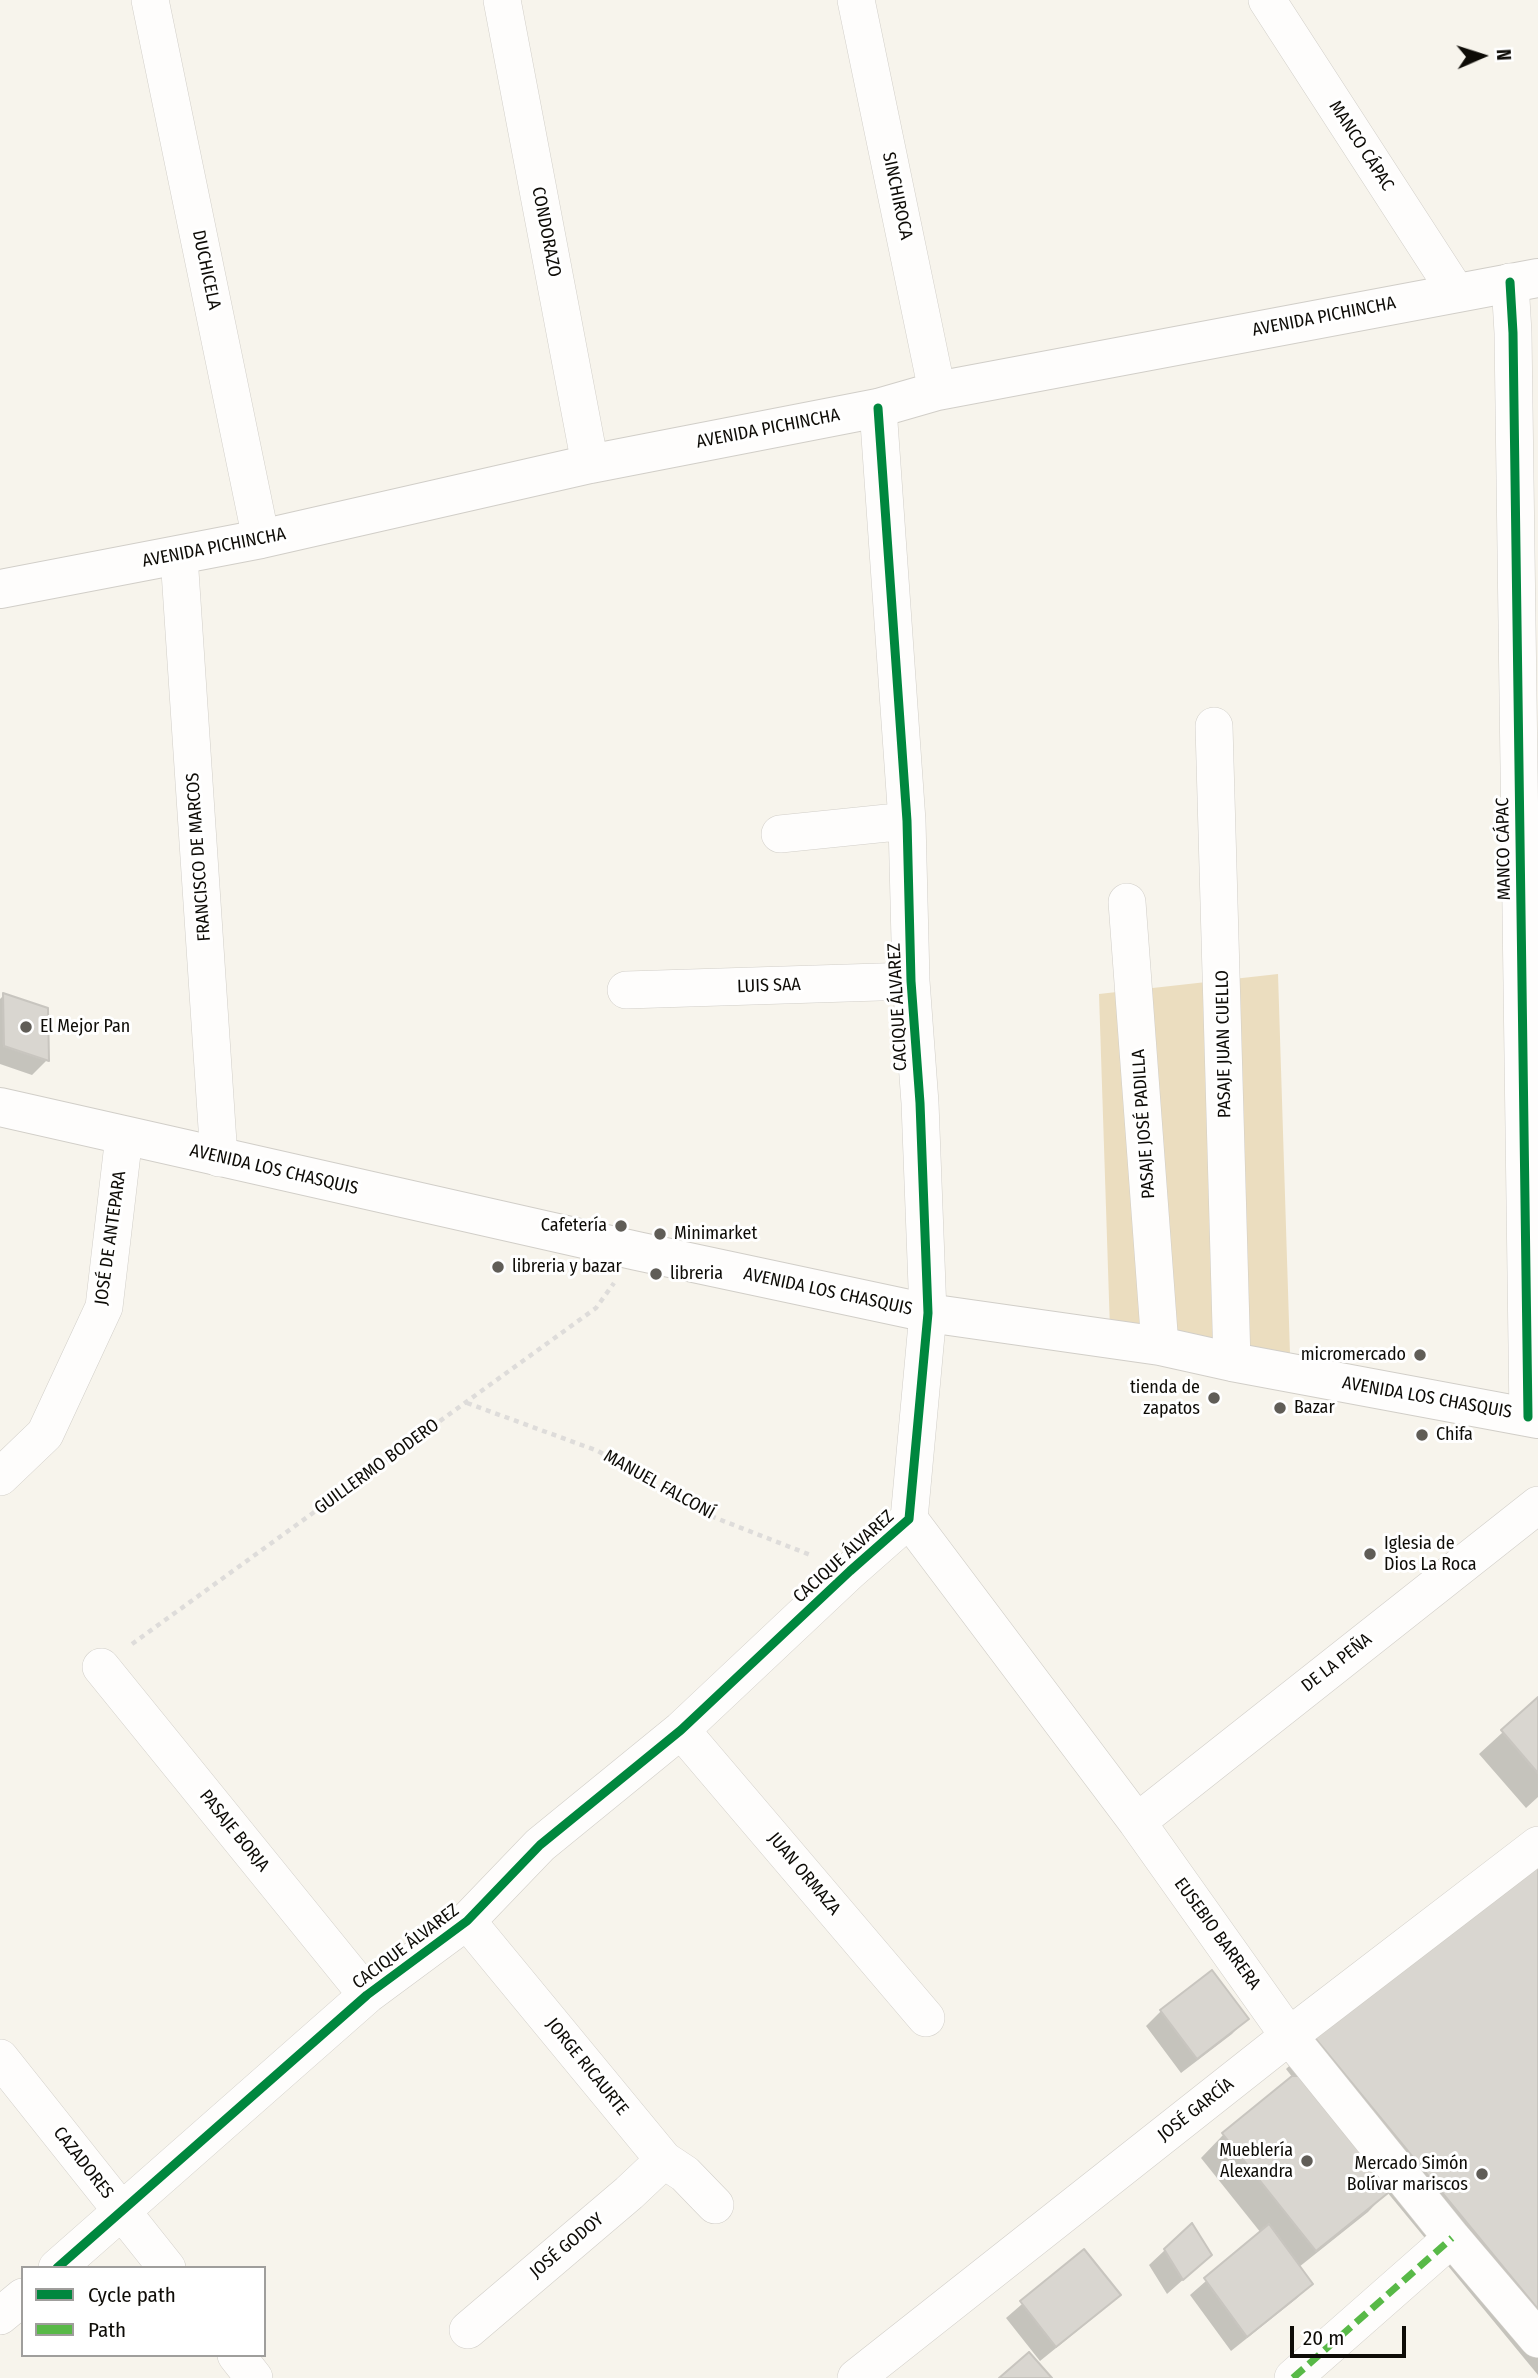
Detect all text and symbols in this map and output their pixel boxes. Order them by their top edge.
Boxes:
north arrow [1447,21,1517,91]
text: N [1492,49,1515,61]
street label: MANCO CÁPAC [1324,97,1398,195]
street label: SINCHIROCA [877,150,917,242]
street label: CONDORAZO [527,185,565,279]
street label: DUCHICELA [187,228,225,312]
street label: AVENIDA PICHINCHA [1250,292,1398,342]
street label: AVENIDA PICHINCHA [694,404,842,454]
street label: AVENIDA PICHINCHA [140,523,288,573]
street label: FRANCISCO DE MARCOS [182,772,216,942]
street label: MANCO CÁPAC [1492,797,1516,901]
street label: CACIQUE ÁLVAREZ [884,943,912,1071]
street label: PASAJE JUAN CUELLO [1212,970,1236,1118]
street label: LUIS SAA [737,974,801,998]
place label: El Mejor Pan [40,1016,130,1038]
marker: El Mejor Pan [18,1019,34,1035]
street label: PASAJE JOSÉ PADILLA [1128,1048,1160,1200]
street label: AVENIDA LOS CHASQUIS [188,1140,360,1200]
street label: JOSÉ DE ANTEPARA [91,1170,131,1306]
place label: Cafetería [541,1215,607,1237]
marker: Cafetería [613,1218,629,1234]
place label: Minimarket [674,1223,757,1245]
marker: Minimarket [652,1226,668,1242]
place label: libreria y bazar [512,1256,622,1278]
marker: libreria y bazar [490,1259,506,1275]
place label: libreria [670,1263,723,1285]
street label: AVENIDA LOS CHASQUIS [742,1264,914,1320]
marker: libreria [648,1266,664,1282]
place label: micromercado [1301,1344,1406,1366]
marker: micromercado [1412,1347,1428,1363]
street label: AVENIDA LOS CHASQUIS [1340,1372,1514,1424]
place label: tienda de zapatos [1130,1377,1200,1420]
marker: tienda de zapatos [1206,1390,1222,1406]
place label: Bazar [1294,1397,1335,1419]
marker: Bazar [1272,1400,1288,1416]
street label: GUILLERMO BODERO [310,1414,444,1520]
place label: Chifa [1436,1424,1473,1446]
marker: Chifa [1414,1427,1430,1443]
street label: MANUEL FALCONÍ [600,1446,718,1524]
street label: CACIQUE ÁLVAREZ [789,1506,899,1608]
place label: Iglesia de Dios La Roca [1384,1533,1477,1576]
marker: Iglesia de Dios La Roca [1362,1546,1378,1562]
street label: DE LA PEÑA [1298,1629,1376,1697]
street label: PASAJE BORJA [195,1786,273,1876]
street label: JUAN ORMAZA [763,1828,845,1920]
street label: EUSEBIO BARRERA [1169,1874,1265,1994]
street label: CACIQUE ÁLVAREZ [348,1900,464,1994]
street label: JORGE RICAURTE [541,2014,633,2120]
street label: JOSÉ GARCÍA [1154,2074,1238,2146]
street label: CAZADORES [48,2123,118,2203]
place label: Mueblería Alexandra [1219,2140,1293,2182]
marker: Mueblería Alexandra [1299,2153,1315,2169]
place label: Mercado Simón Bolívar mariscos [1347,2153,1468,2196]
marker: Mercado Simón Bolívar mariscos [1474,2166,1490,2182]
street label: JOSÉ GODOY [526,2209,608,2283]
legend [21,2266,266,2357]
text: Cycle path [88,2282,176,2308]
scale bar [1293,2312,1408,2356]
text: Path [88,2317,126,2343]
text: 20 m [1303,2325,1344,2351]

